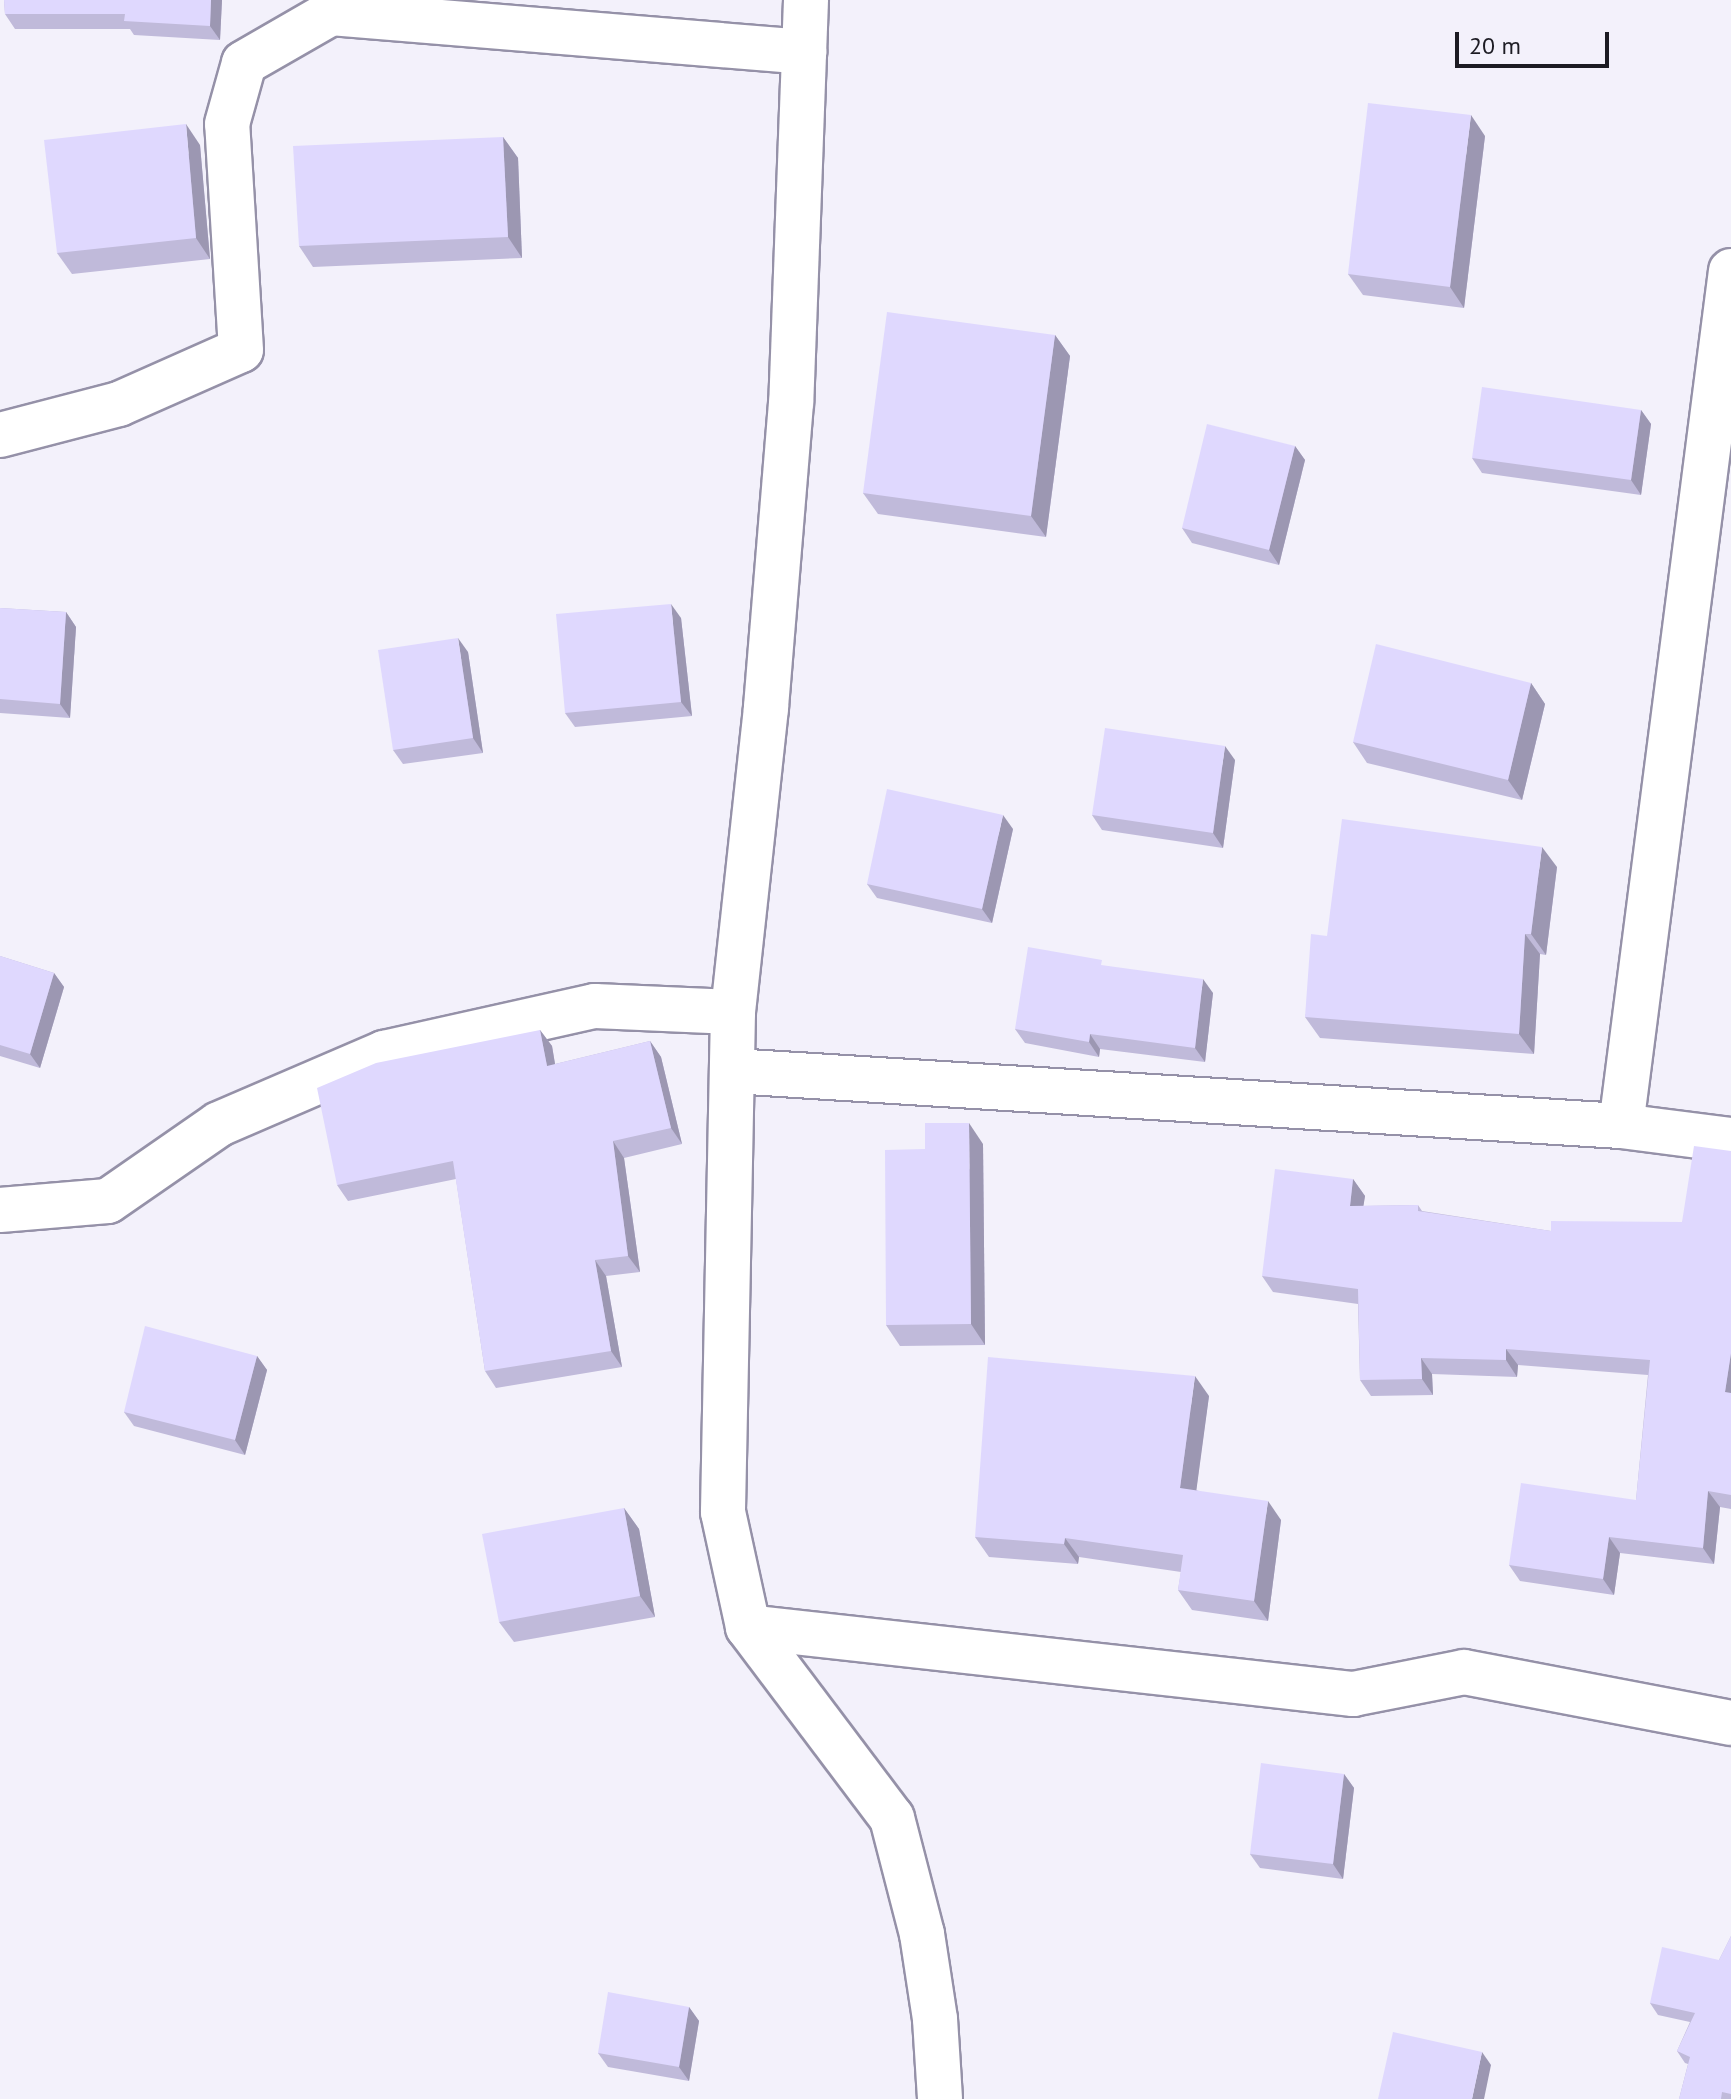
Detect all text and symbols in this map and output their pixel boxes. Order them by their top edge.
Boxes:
scale bar [1459,16,1613,66]
text: 20 m [1469,30,1521,61]

